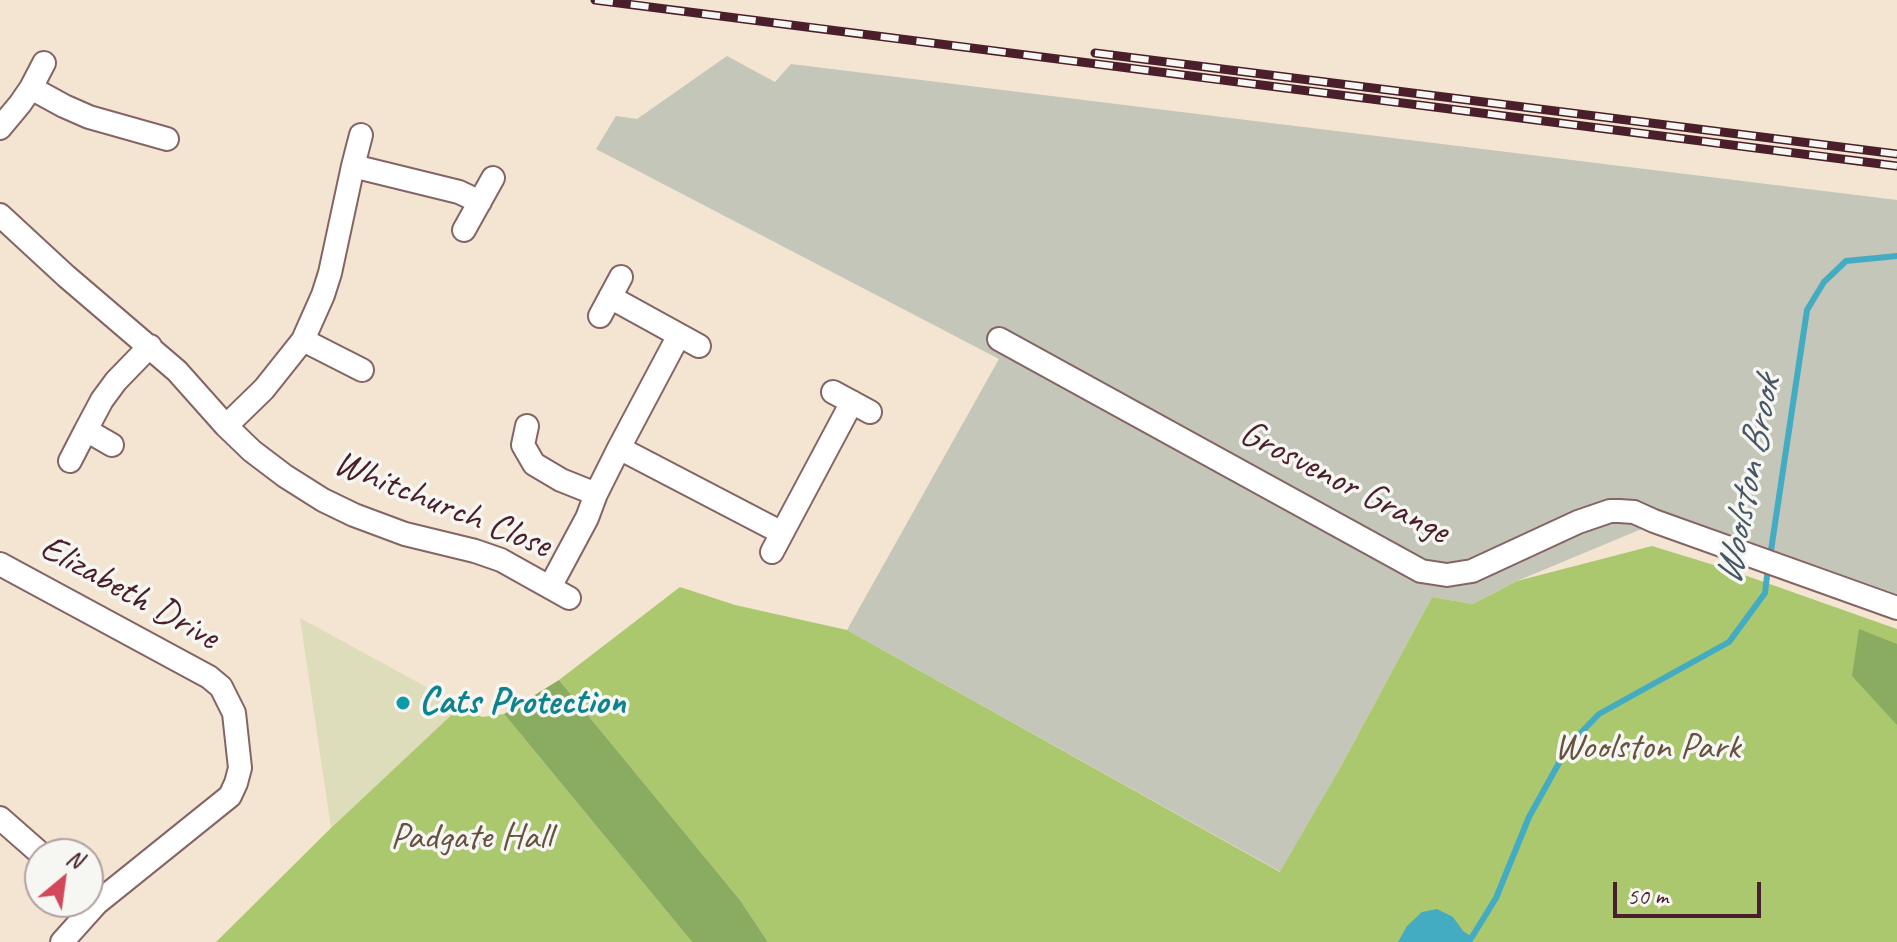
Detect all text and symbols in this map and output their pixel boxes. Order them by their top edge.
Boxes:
water label: Woolston Brook [1705,373,1793,589]
street label: Grosvenor Grange [1232,411,1456,555]
street label: Whitchurch Close [327,441,557,569]
street label: Elizabeth Drive [32,525,226,661]
place label: Cats Protection [419,680,625,726]
marker: Cats Protection [394,694,412,712]
park label: Woolston Park [1554,725,1740,771]
park label: Padgate Hall [390,815,552,861]
north arrow [24,838,104,918]
text: N [62,843,87,874]
scale bar [1617,866,1765,916]
text: 50 m [1627,881,1668,911]

